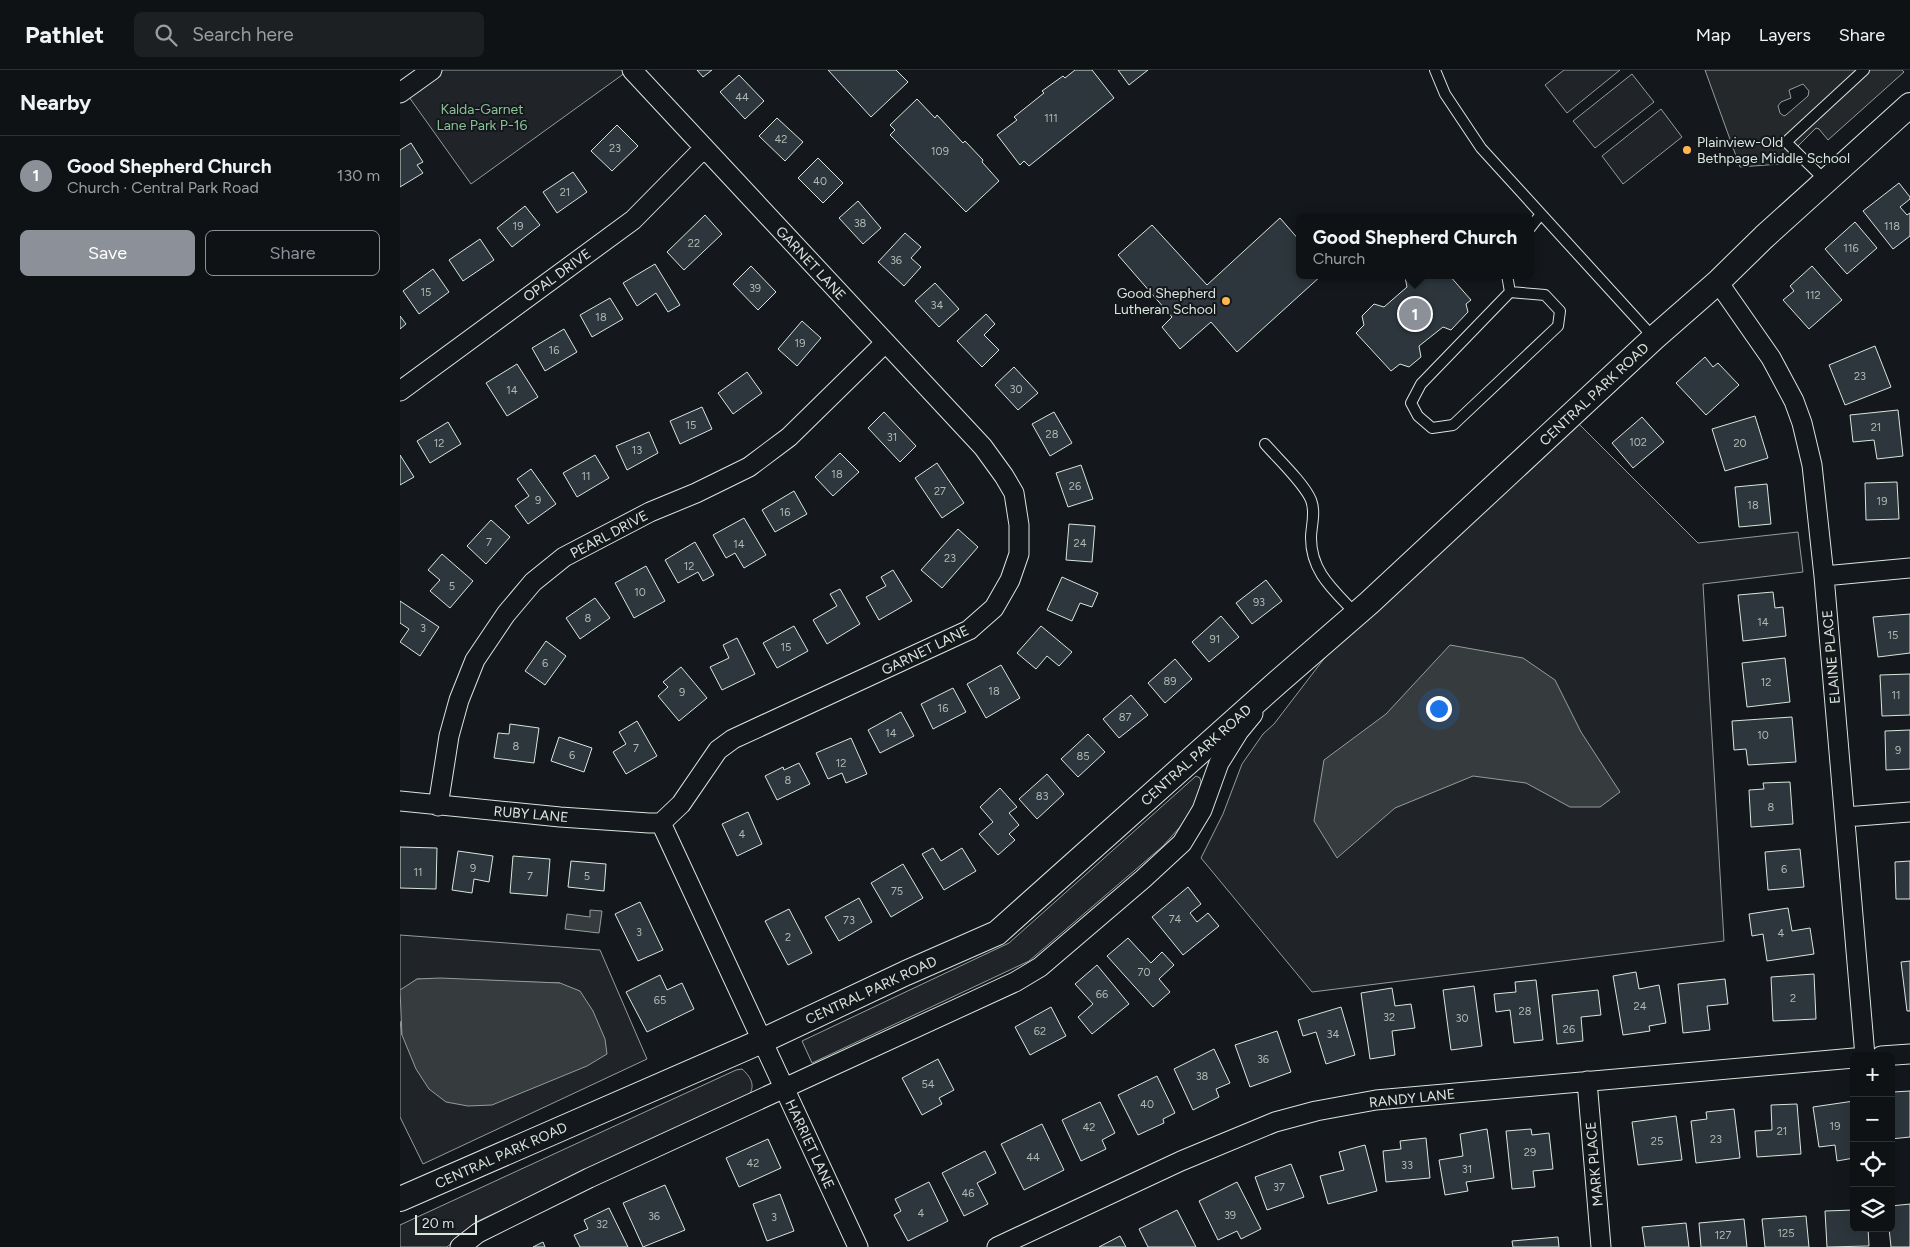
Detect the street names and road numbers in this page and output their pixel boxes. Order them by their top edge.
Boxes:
street label: GARNET LANE [772,223,849,304]
street label: OPAL DRIVE [520,245,594,306]
street label: CENTRAL PARK ROAD [1536,339,1652,449]
street label: PEARL DRIVE [567,507,651,562]
street label: ELAINE PLACE [1819,609,1844,705]
street label: GARNET LANE [879,622,972,679]
street label: CENTRAL PARK ROAD [1137,701,1255,810]
street label: RUBY LANE [493,803,569,826]
street label: CENTRAL PARK ROAD [803,953,940,1028]
street label: RANDY LANE [1368,1086,1456,1111]
street label: HARRIET LANE [781,1097,838,1192]
street label: CENTRAL PARK ROAD [432,1119,570,1192]
street label: MARK PLACE [1582,1121,1607,1207]

